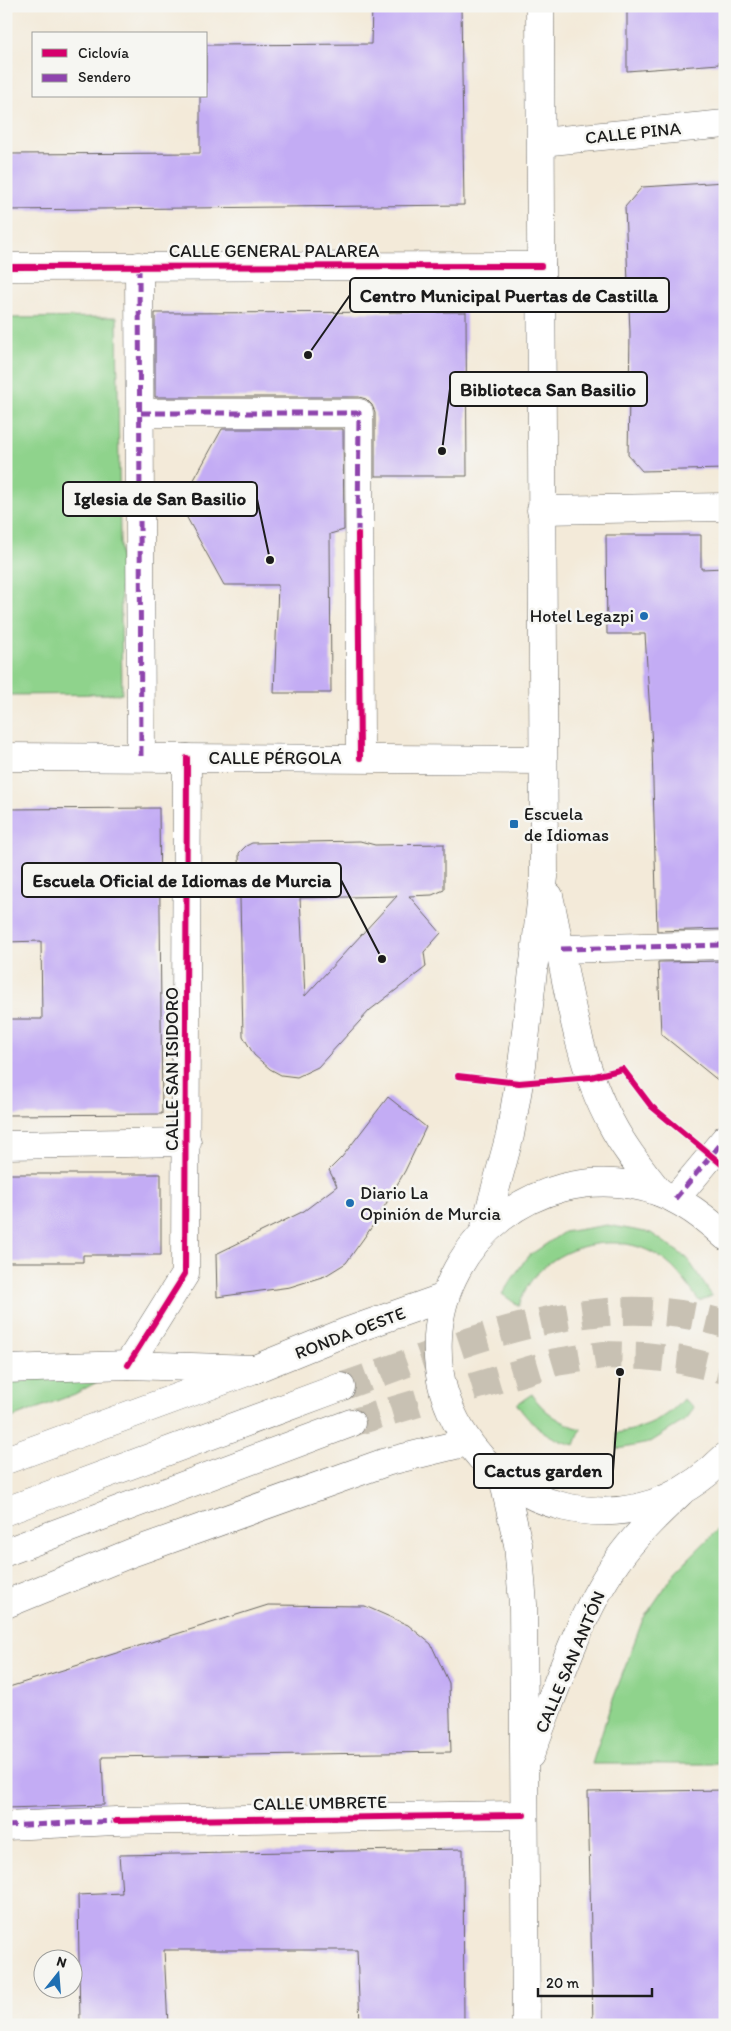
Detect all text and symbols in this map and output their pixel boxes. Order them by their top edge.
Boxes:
legend [32,32,208,98]
text: Ciclovía [78,44,129,62]
text: Sendero [78,68,131,86]
street label: CALLE PINA [584,117,682,149]
street label: CALLE GENERAL PALAREA [169,240,380,262]
callout: Centro Municipal Puertas de Castilla [350,278,669,312]
text: Centro Municipal Puertas de Castilla [360,284,659,307]
callout: Biblioteca San Basilio [450,372,647,406]
text: Biblioteca San Basilio [460,378,636,401]
callout: Iglesia de San Basilio [63,482,257,516]
text: Iglesia de San Basilio [74,487,246,510]
place label: Hotel Legazpi [530,605,634,627]
marker: Hotel Legazpi [638,610,650,622]
street label: CALLE PÉRGOLA [209,747,342,769]
place label: Escuela de Idiomas [524,803,609,846]
marker: Escuela de Idiomas [508,818,520,830]
callout: Escuela Oficial de Idiomas de Murcia [22,863,341,897]
text: Escuela Oficial de Idiomas de Murcia [33,869,333,892]
street label: CALLE SAN ISIDORO [161,987,183,1151]
place label: Diario La Opinión de Murcia [360,1182,501,1225]
marker: Diario La Opinión de Murcia [344,1197,356,1209]
street label: RONDA OESTE [292,1302,408,1364]
callout: Cactus garden [474,1454,613,1488]
text: Cactus garden [484,1459,602,1482]
street label: CALLE SAN ANTÓN [530,1588,610,1736]
street label: CALLE UMBRETE [253,1791,387,1815]
north arrow [32,1948,82,1998]
text: N [55,1953,69,1972]
scale bar [538,1966,652,1998]
text: 20 m [546,1974,580,1992]

